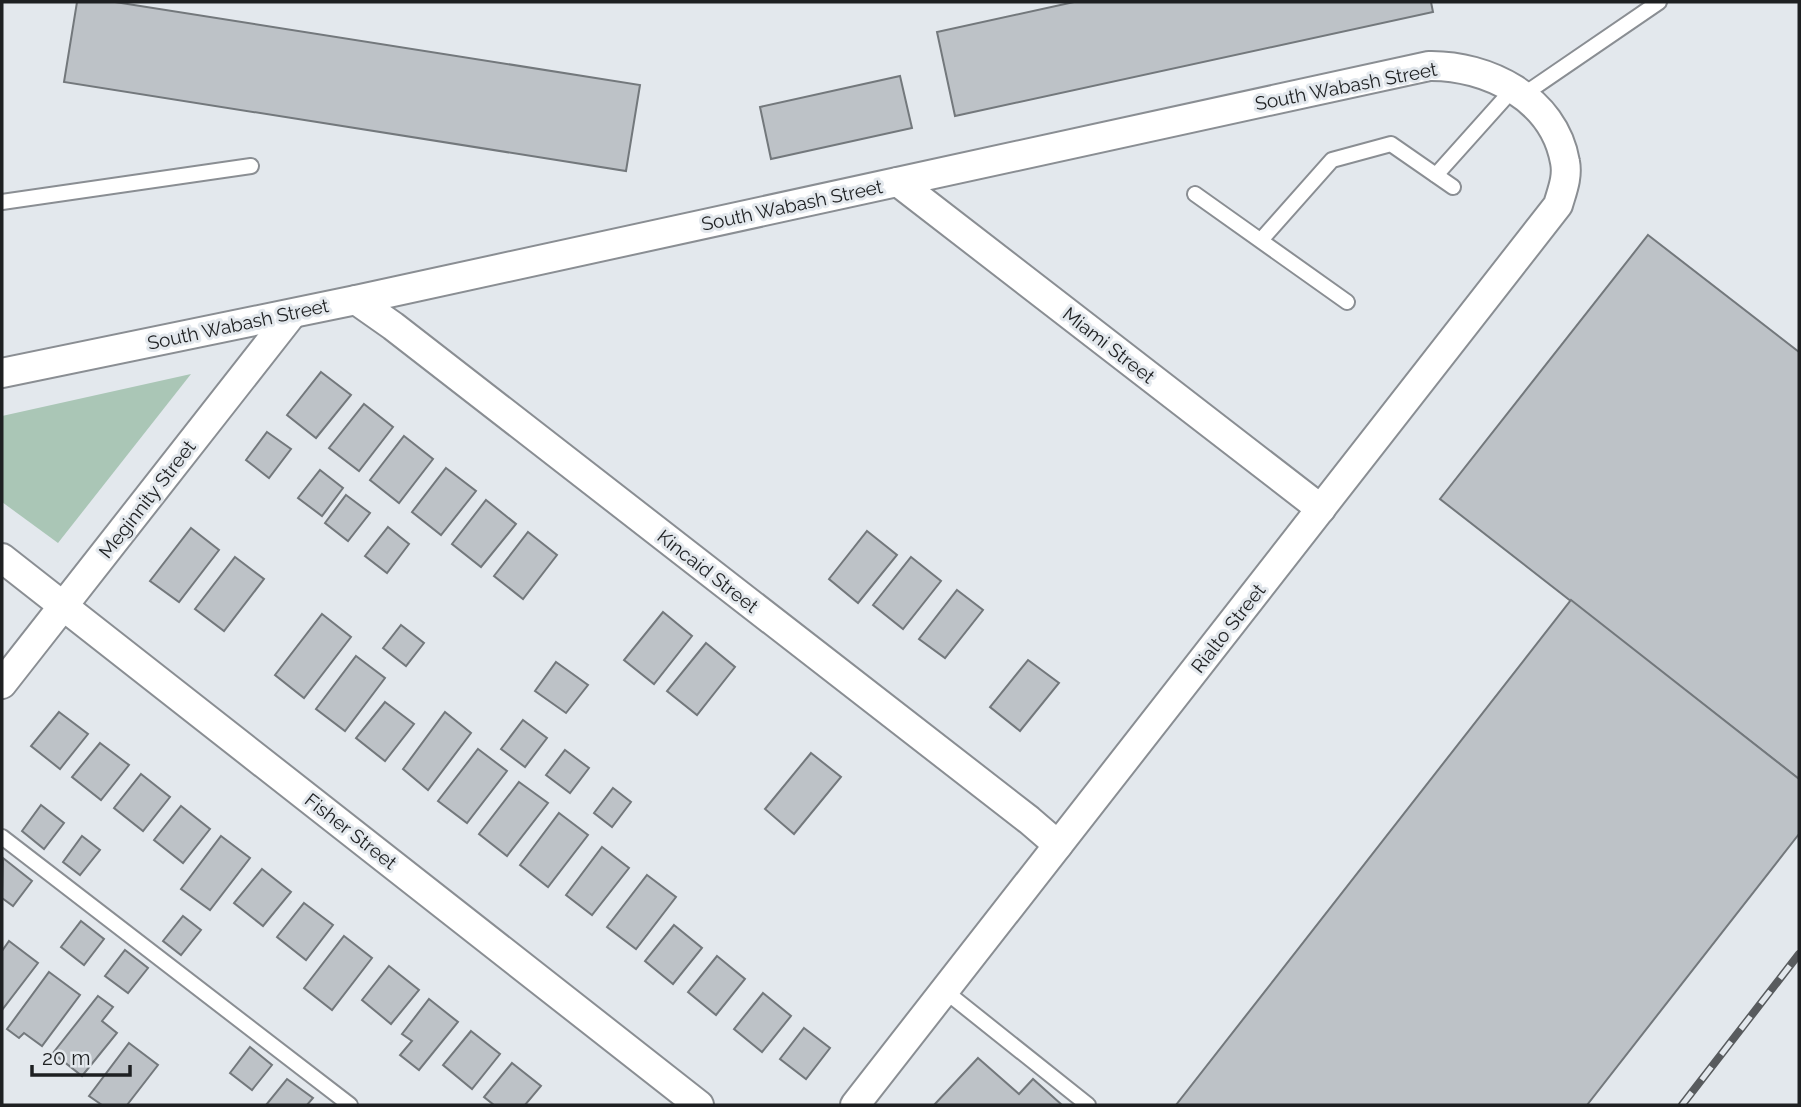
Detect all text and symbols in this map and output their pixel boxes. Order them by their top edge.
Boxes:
street label: South Wabash Street [1253,57,1439,114]
street label: South Wabash Street [699,175,885,235]
street label: South Wabash Street [145,294,331,354]
street label: Miami Street [1059,302,1160,388]
street label: Meginnity Street [94,435,200,562]
street label: Kincaid Street [653,525,763,618]
street label: Rialto Street [1186,579,1270,677]
street label: Fisher Street [301,788,402,874]
scale bar [32,1034,130,1078]
text: 20 m [42,1045,90,1070]

